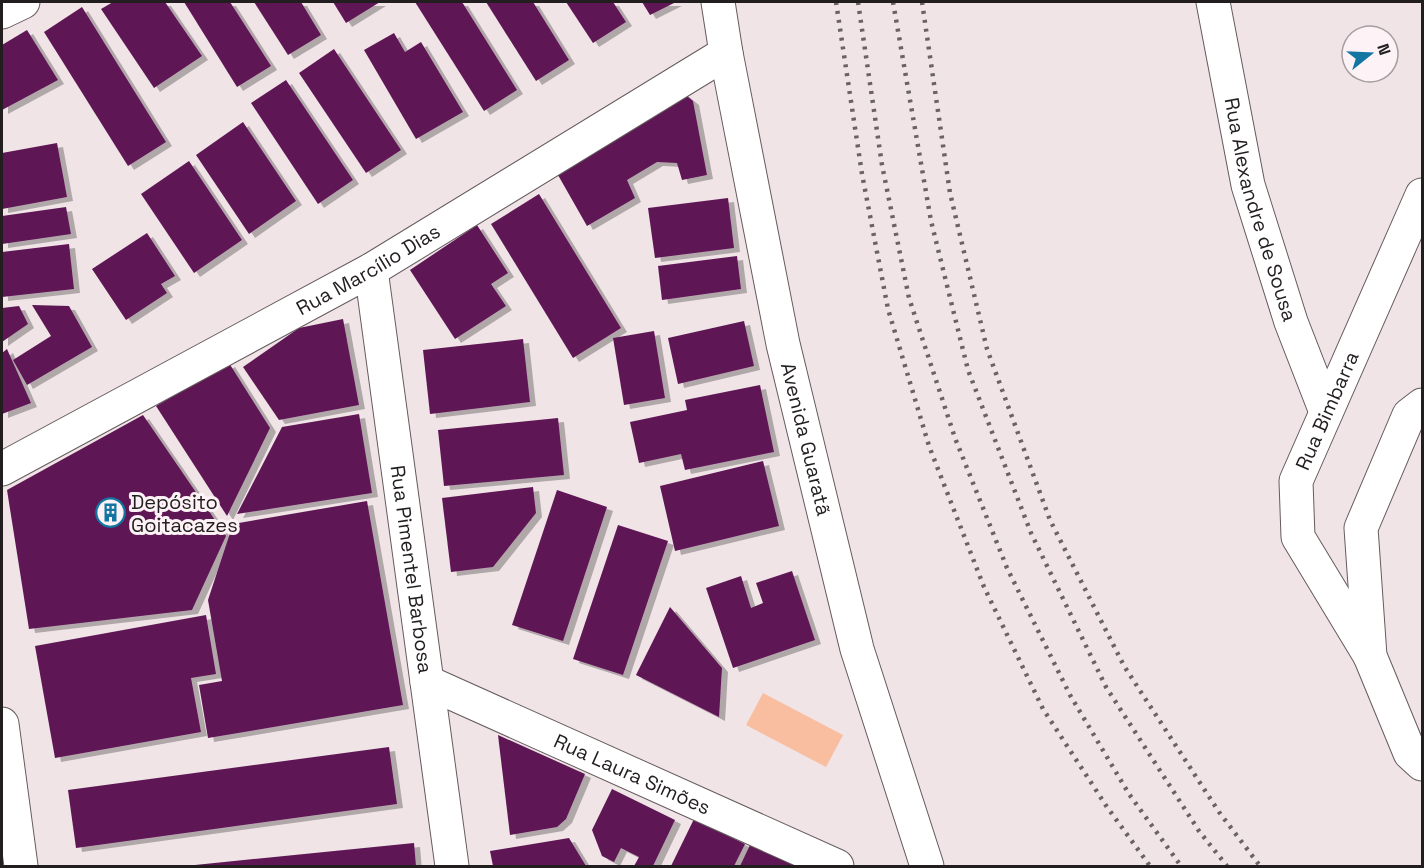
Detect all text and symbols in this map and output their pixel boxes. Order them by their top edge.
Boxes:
north arrow [1340,24,1400,84]
text: N [1372,41,1395,58]
street label: Rua Alexandre de Sousa [1219,95,1303,325]
street label: Rua Marcílio Dias [292,218,445,321]
street label: Rua Bimbarra [1289,347,1365,474]
street label: Avenida Guaratã [775,360,837,518]
street label: Rua Pimentel Barbosa [385,464,439,675]
place label: Depósito Goitacazes [131,489,238,538]
building icon: Depósito Goitacazes [94,497,126,529]
street label: Rua Laura Simões [550,728,715,821]

